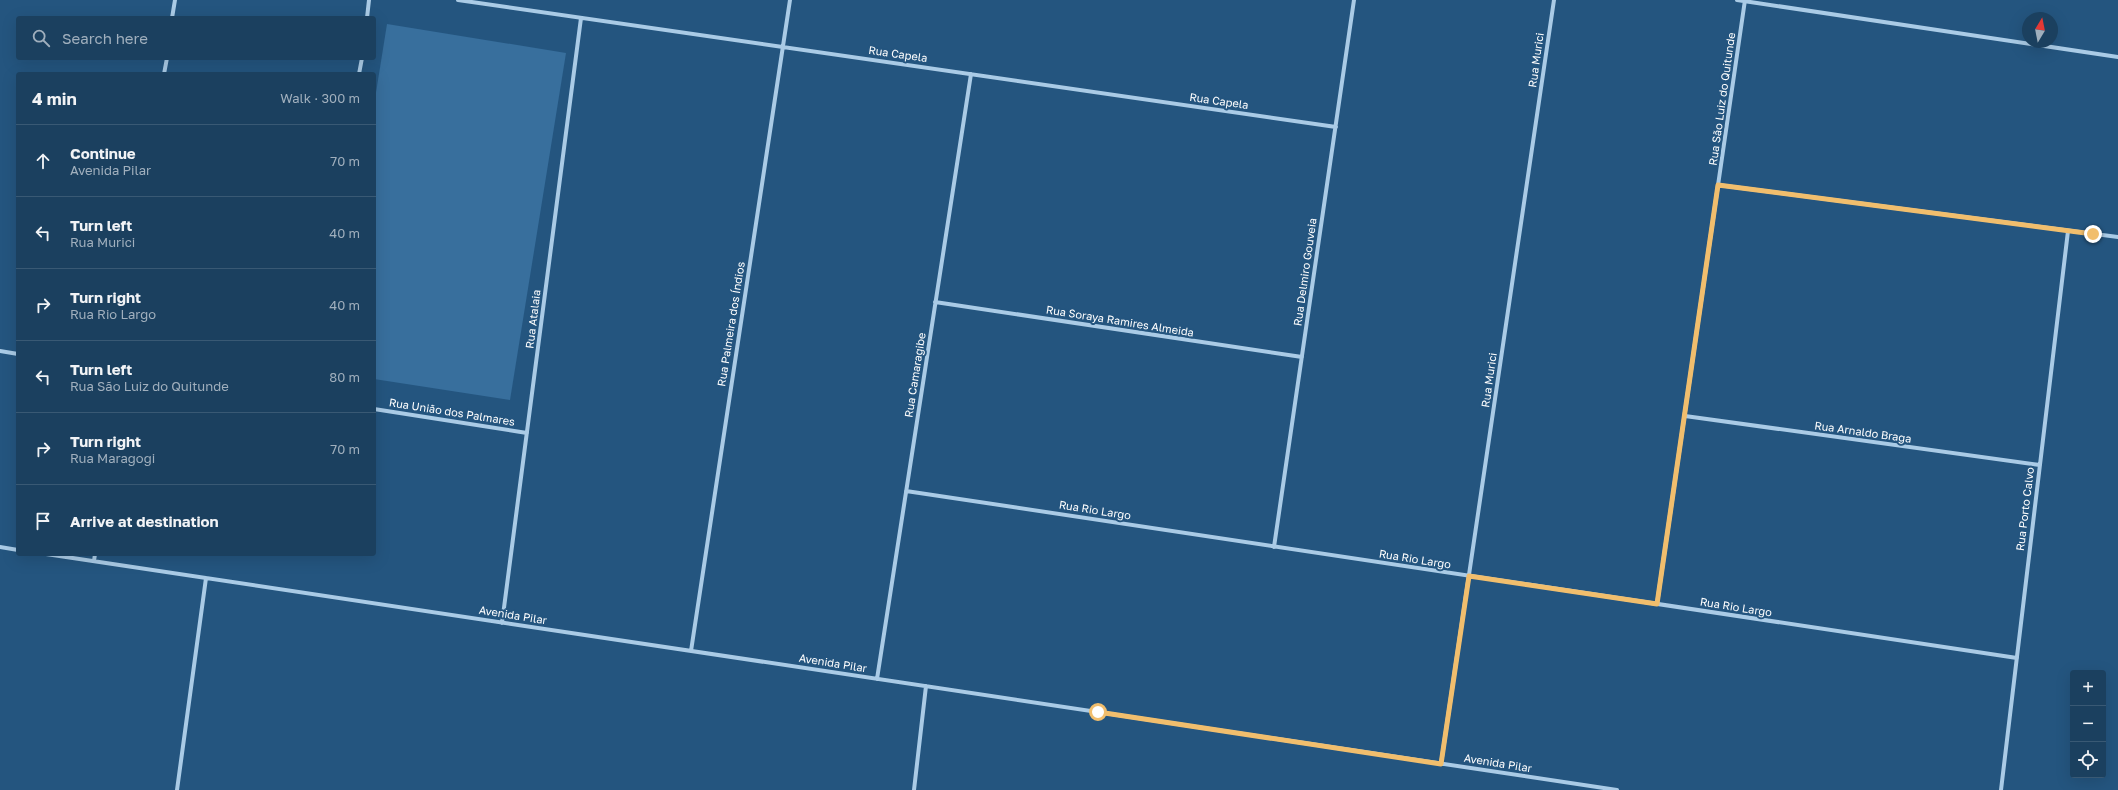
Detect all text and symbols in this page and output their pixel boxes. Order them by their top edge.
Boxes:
north arrow [2022,12,2058,48]
search box [16,16,376,60]
icon: search [30,27,52,49]
text: Search here [62,29,148,47]
street label: Rua Murici [1525,32,1546,88]
street label: Rua São Luiz do Quitunde [1706,32,1737,166]
street label: Rua Capela [868,43,928,64]
text: 4 min [32,88,77,109]
text: Walk · 300 m [280,90,360,106]
street label: Rua Capela [1189,90,1249,111]
text: Continue [70,144,136,162]
icon: ahead [32,150,54,172]
text: 70 m [330,153,360,169]
text: Avenida Pilar [70,162,151,178]
text: Turn left [70,216,132,234]
street label: Rua Delmiro Gouveia [1290,217,1319,327]
icon: left [32,222,54,244]
text: 40 m [329,225,360,241]
route end [2084,225,2102,243]
text: Rua Murici [70,234,135,250]
street label: Rua Palmeira dos Índios [714,260,747,387]
text: Turn right [70,288,141,306]
street label: Rua Atalaia [522,289,543,349]
icon: right [32,294,54,316]
text: 40 m [329,297,360,313]
street label: Rua Soraya Ramires Almeida [1045,302,1195,339]
text: Rua Rio Largo [70,306,156,322]
street label: Rua Camaragibe [901,332,928,418]
street label: Rua Murici [1478,352,1499,408]
text: Turn left [70,360,132,378]
icon: left [32,366,54,388]
text: 80 m [329,369,360,385]
text: Rua São Luiz do Quitunde [70,378,229,394]
street label: Rua União dos Palmares [388,395,516,428]
street label: Rua Arnaldo Braga [1814,418,1912,445]
text: Turn right [70,432,141,450]
icon: right [32,438,54,460]
text: 70 m [330,441,360,457]
text: Rua Maragogi [70,450,155,466]
street label: Rua Porto Calvo [2013,466,2036,552]
street label: Rua Rio Largo [1058,497,1132,522]
icon: arrive [32,510,54,532]
text: Arrive at destination [70,512,219,530]
street label: Rua Rio Largo [1378,546,1452,571]
street label: Rua Rio Largo [1699,594,1773,619]
street label: Avenida Pilar [478,603,549,626]
street label: Avenida Pilar [798,651,869,674]
map controls [2070,670,2106,778]
button: + [2070,670,2106,706]
route start [1089,703,1107,721]
button: − [2070,706,2106,742]
button: locate [2070,742,2106,778]
street label: Avenida Pilar [1463,751,1534,774]

